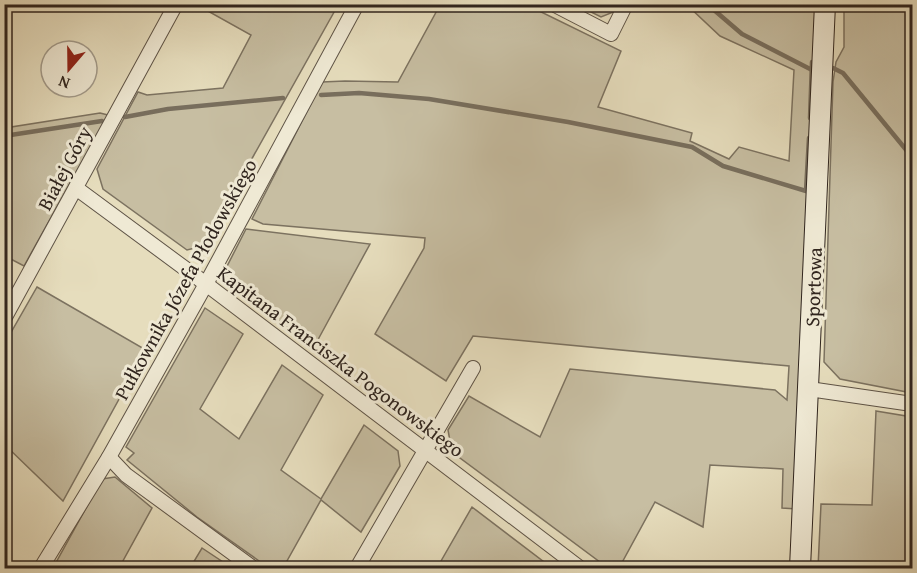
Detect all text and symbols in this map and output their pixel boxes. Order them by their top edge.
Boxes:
north arrow [39,39,99,99]
text: N [54,70,73,96]
street label: Białej Góry [30,121,98,215]
street label: Pułkownika Józefa Płodowskiego [106,153,264,405]
street label: Sportowa [797,246,829,327]
street label: Kapitana Franciszka Pogonowskiego [211,258,471,464]

